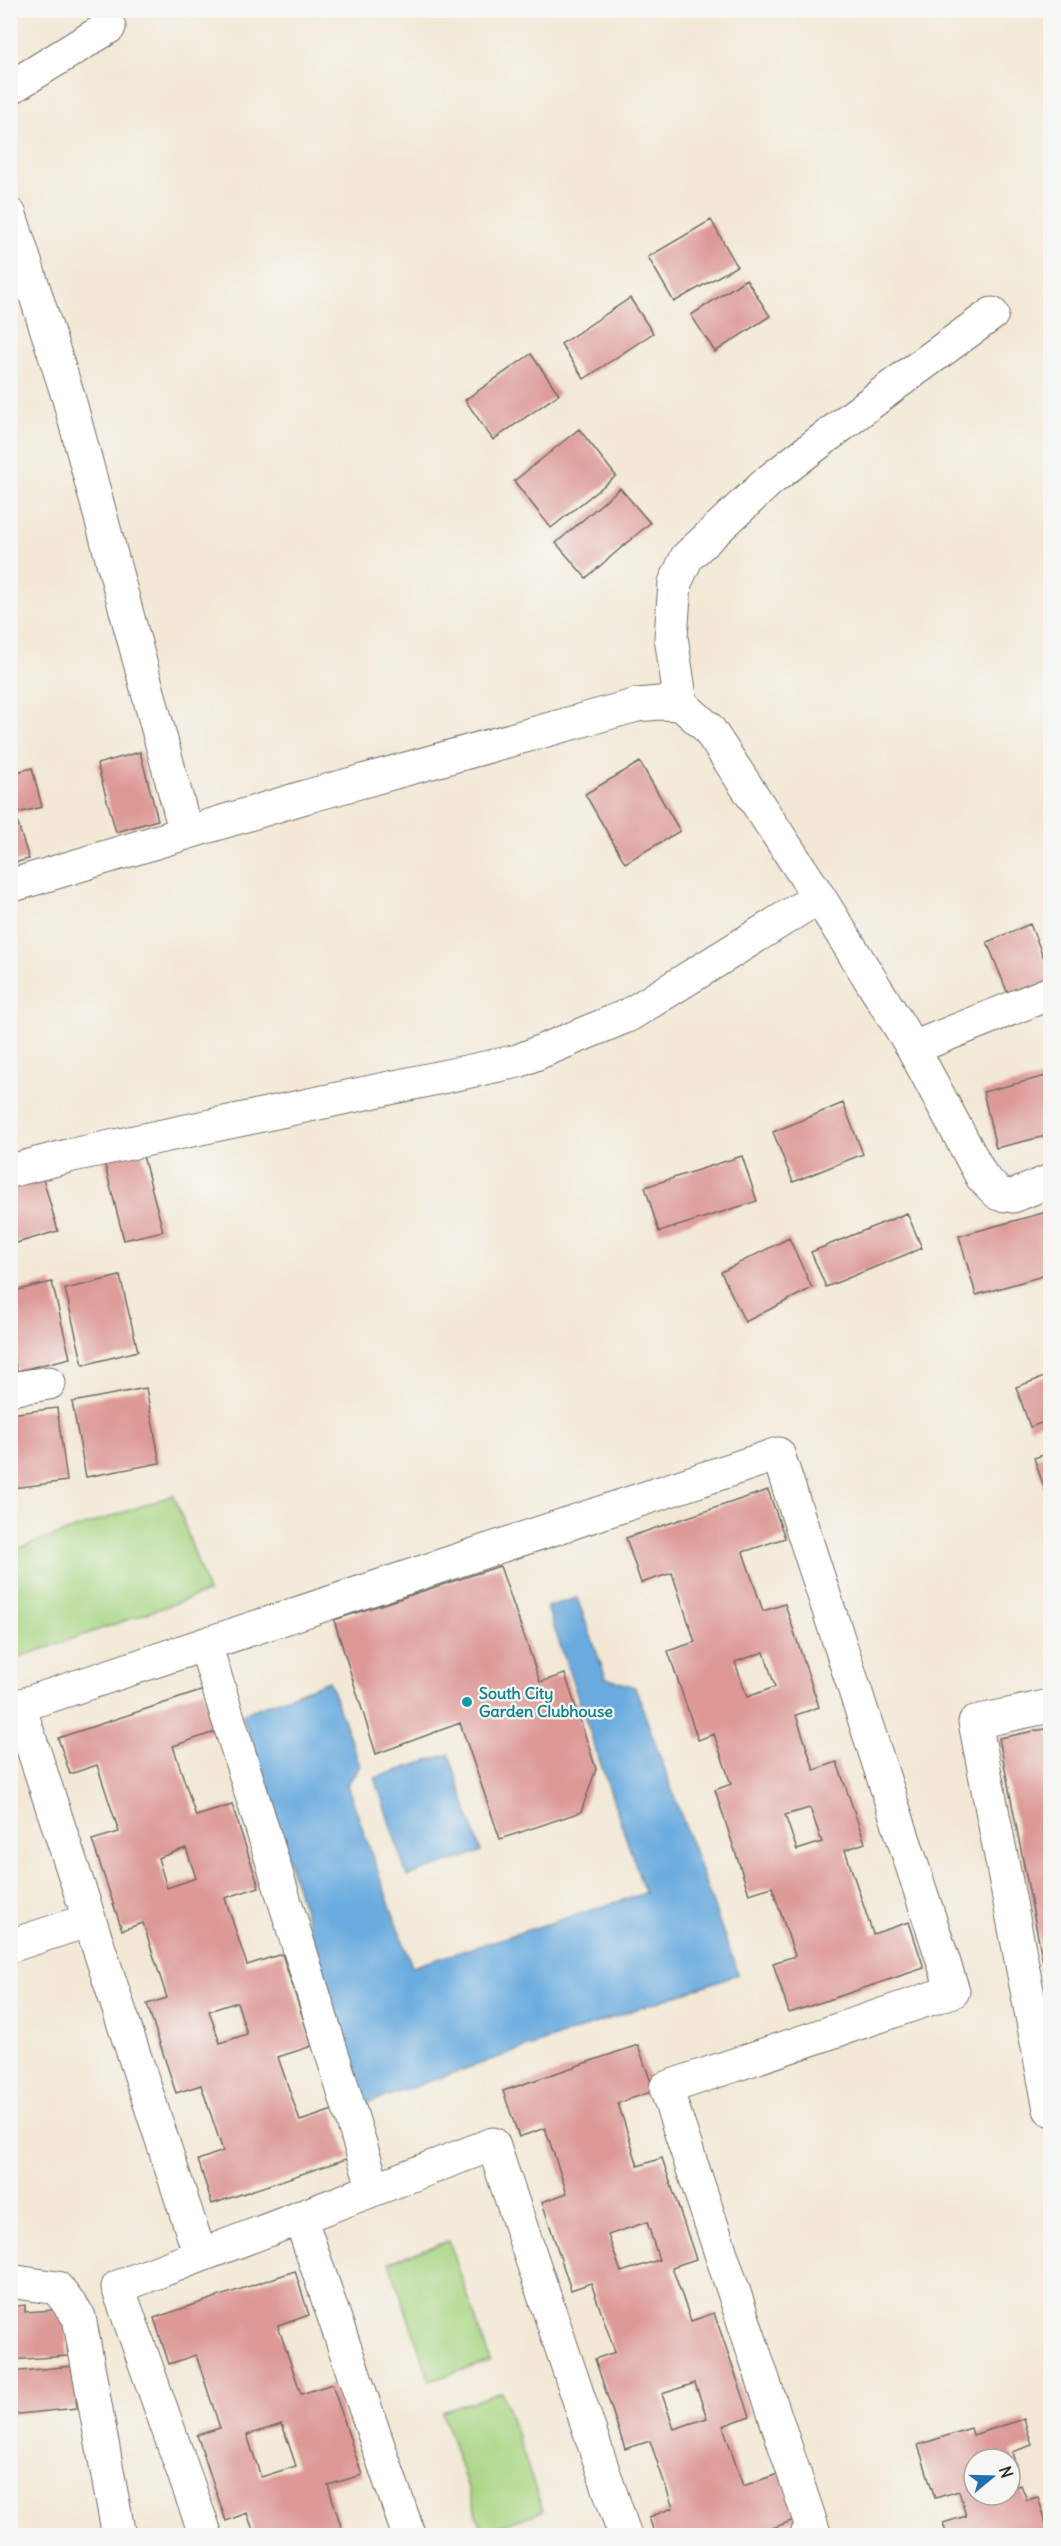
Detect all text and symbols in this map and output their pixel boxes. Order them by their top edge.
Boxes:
place label: South City Garden Clubhouse [479,1683,613,1721]
marker: South City Garden Clubhouse [460,1695,474,1709]
north arrow [962,2447,1022,2507]
text: N [995,2464,1017,2481]

